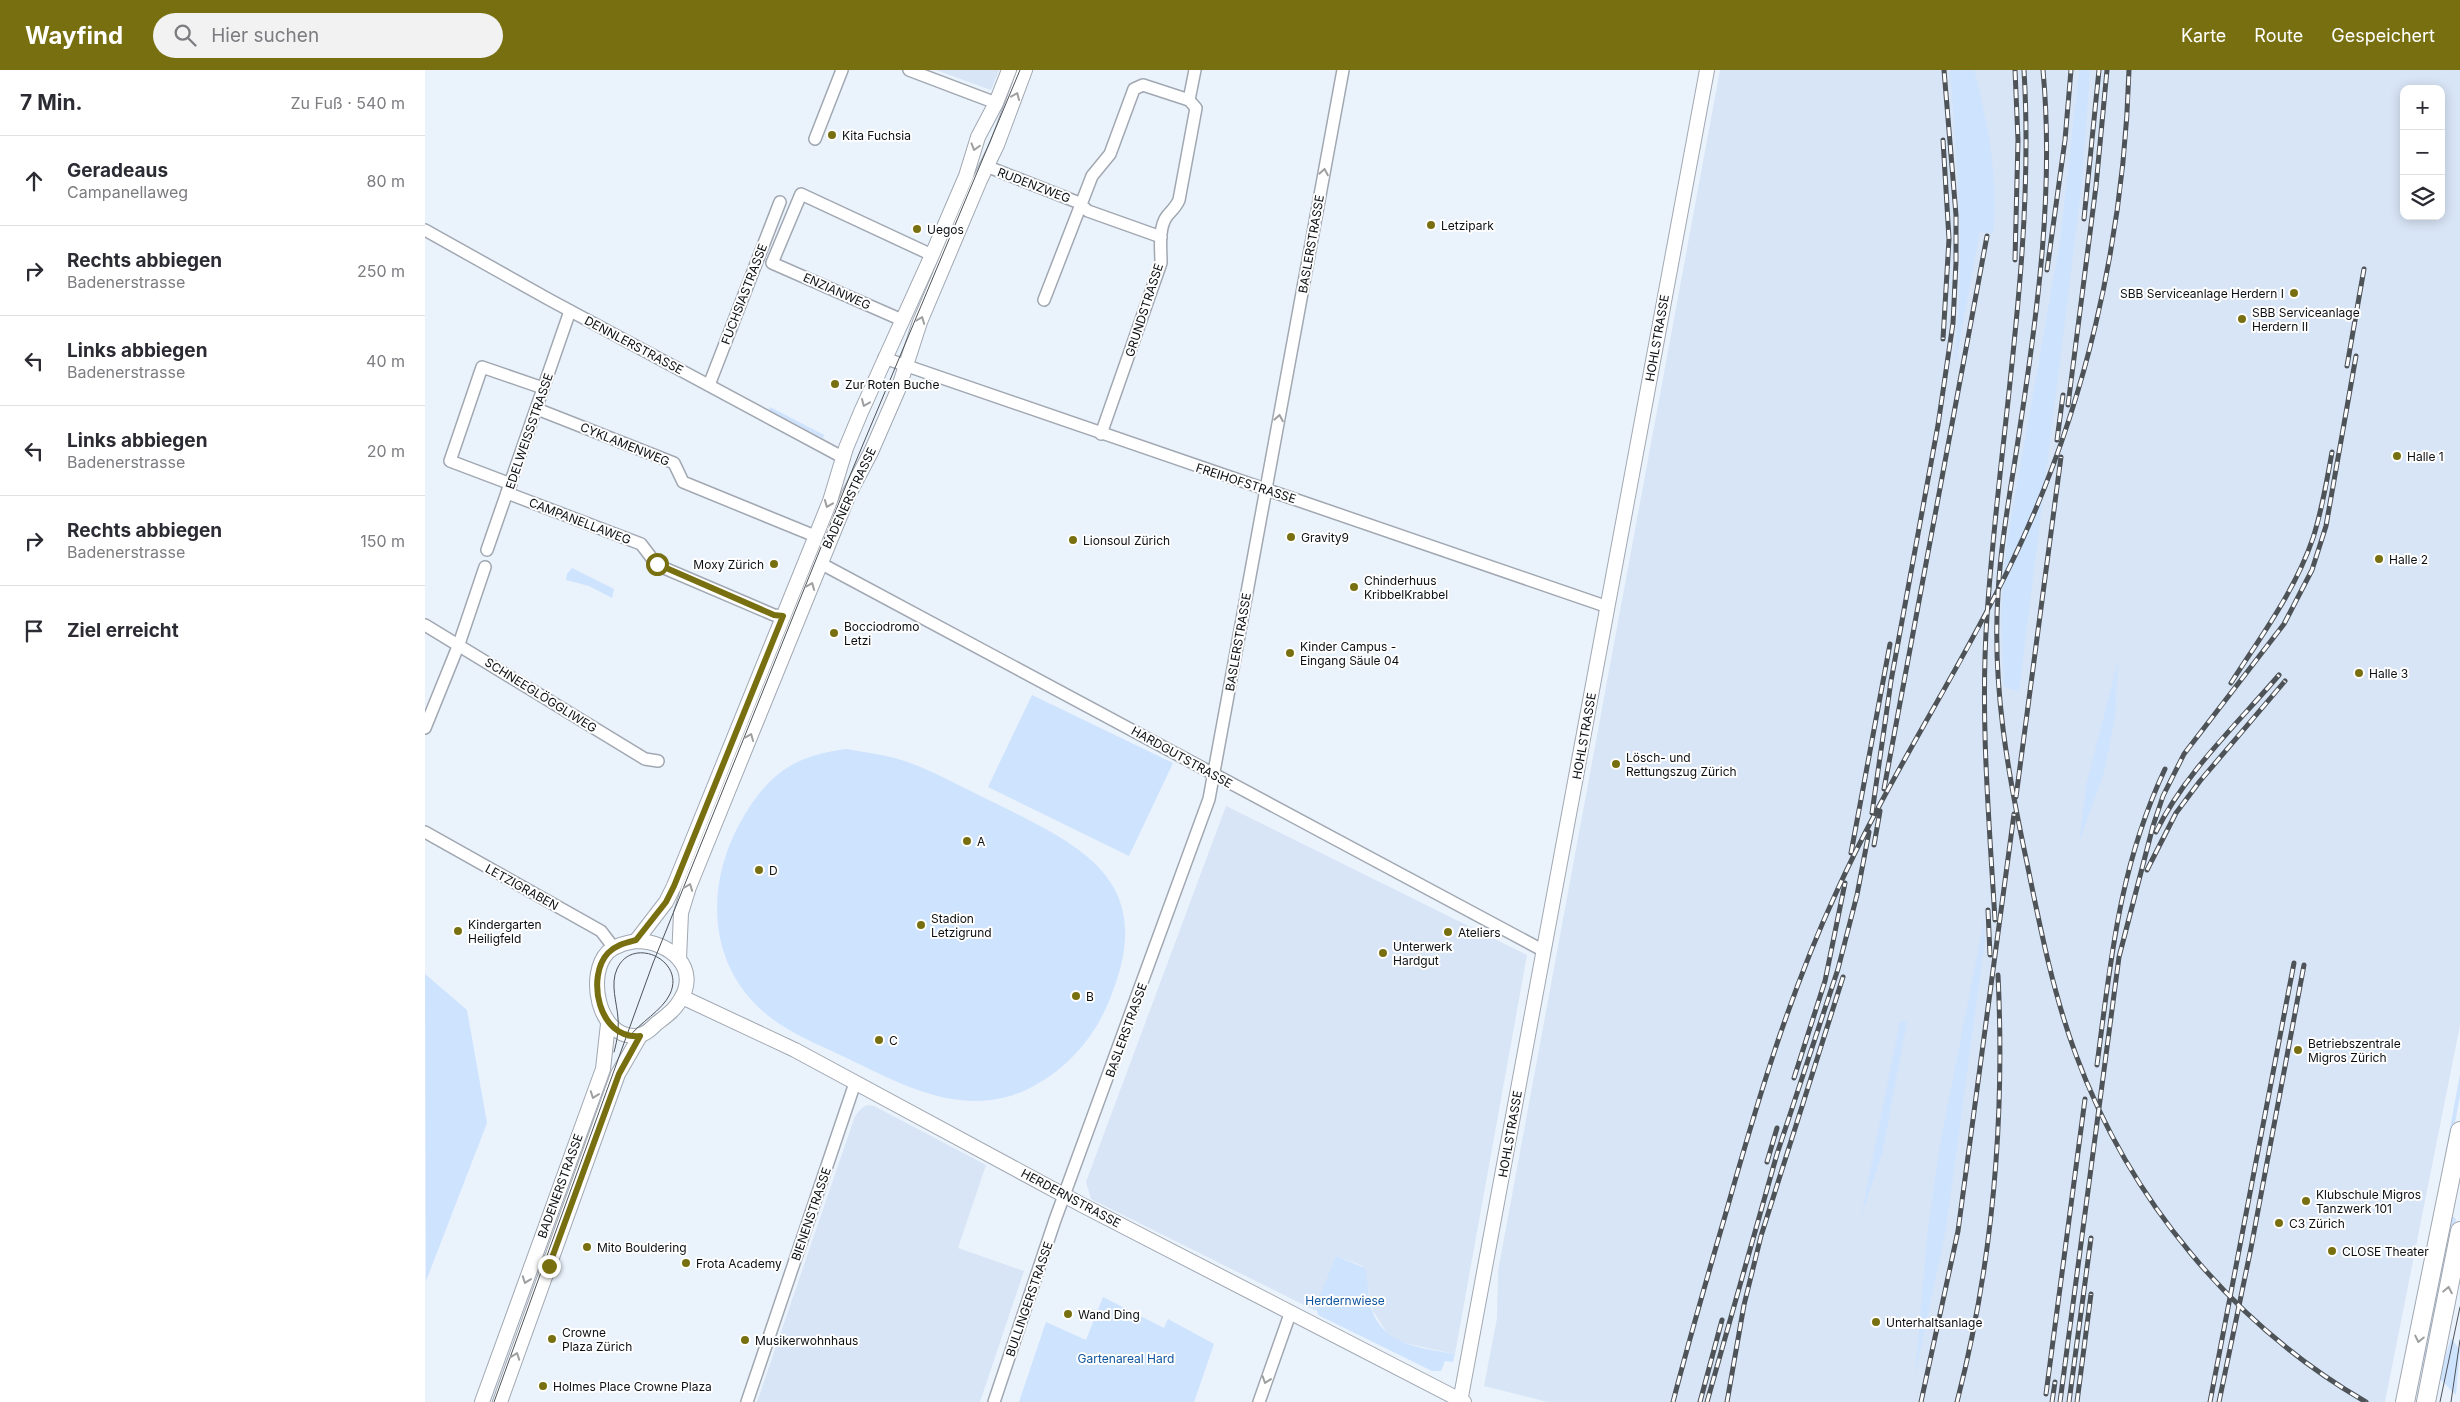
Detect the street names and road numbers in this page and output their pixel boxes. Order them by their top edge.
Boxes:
street label: RUDENZWEG [995,164,1073,206]
street label: BASLERSTRASSE [1295,194,1327,294]
street label: FUCHSIASTRASSE [718,241,770,347]
street label: GRUNDSTRASSE [1122,261,1166,359]
street label: ENZIANWEG [801,269,873,313]
street label: HOHLSTRASSE [1642,293,1672,383]
street label: DENNLERSTRASSE [582,313,686,377]
street label: EDELWEISSSTRASSE [502,371,556,491]
street label: CYKLAMENWEG [578,419,672,469]
street label: BADENERSTRASSE [819,445,879,551]
street label: FREIHOFSTRASSE [1194,460,1298,506]
street label: CAMPANELLAWEG [527,495,633,547]
street label: BASLERSTRASSE [1222,592,1254,692]
street label: SCHNEEGLÖGGLIWEG [482,654,600,736]
street label: HOHLSTRASSE [1569,691,1599,781]
street label: HARDGUTSTRASSE [1129,723,1235,791]
street label: LETZIGRABEN [483,861,561,913]
street label: BASLERSTRASSE [1102,981,1150,1079]
street label: HOHLSTRASSE [1495,1089,1525,1179]
street label: BADENERSTRASSE [534,1132,586,1240]
street label: BIENENSTRASSE [788,1165,834,1263]
street label: HERDERNSTRASSE [1019,1165,1123,1231]
street label: BULLINGERSTRASSE [1002,1240,1056,1358]

